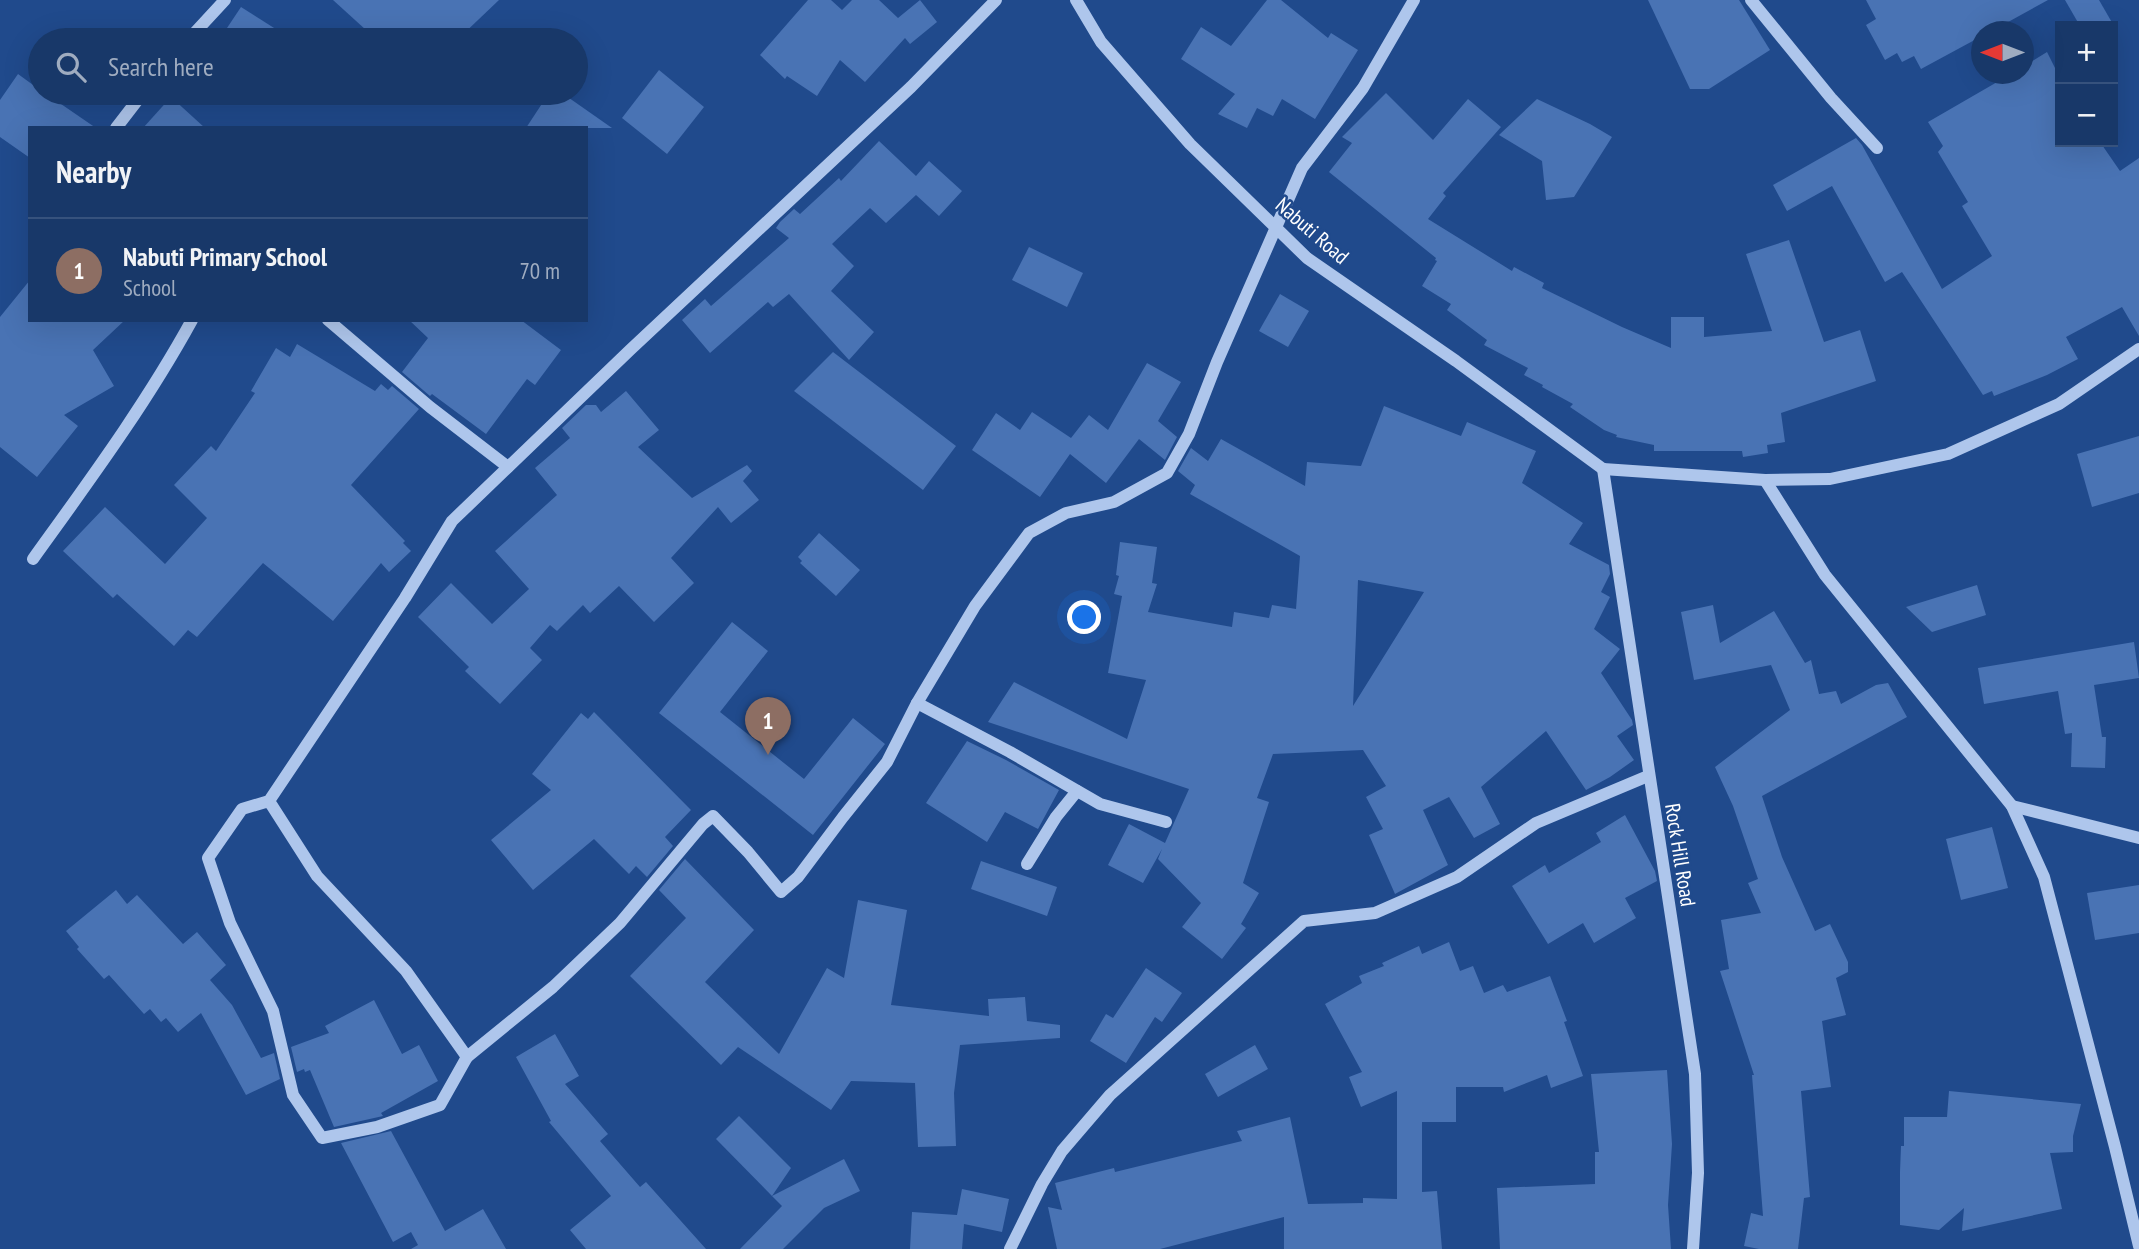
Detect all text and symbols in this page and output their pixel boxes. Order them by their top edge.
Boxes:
north arrow [1971,21,2034,84]
map controls [2055,21,2118,147]
button: + [2055,21,2118,84]
search box [28,28,588,105]
icon: search [52,48,90,86]
text: Search here [108,50,214,83]
button: − [2055,84,2118,147]
text: Nearby [56,152,131,191]
street label: Nabuti Road [1270,191,1355,270]
text: Nabuti Primary School [123,240,327,273]
text: 1 [74,256,85,285]
text: 70 m [519,256,560,285]
text: School [123,273,176,302]
your location [1067,600,1101,634]
pin: 1 [745,697,791,755]
street label: Rock Hill Road [1659,802,1702,908]

